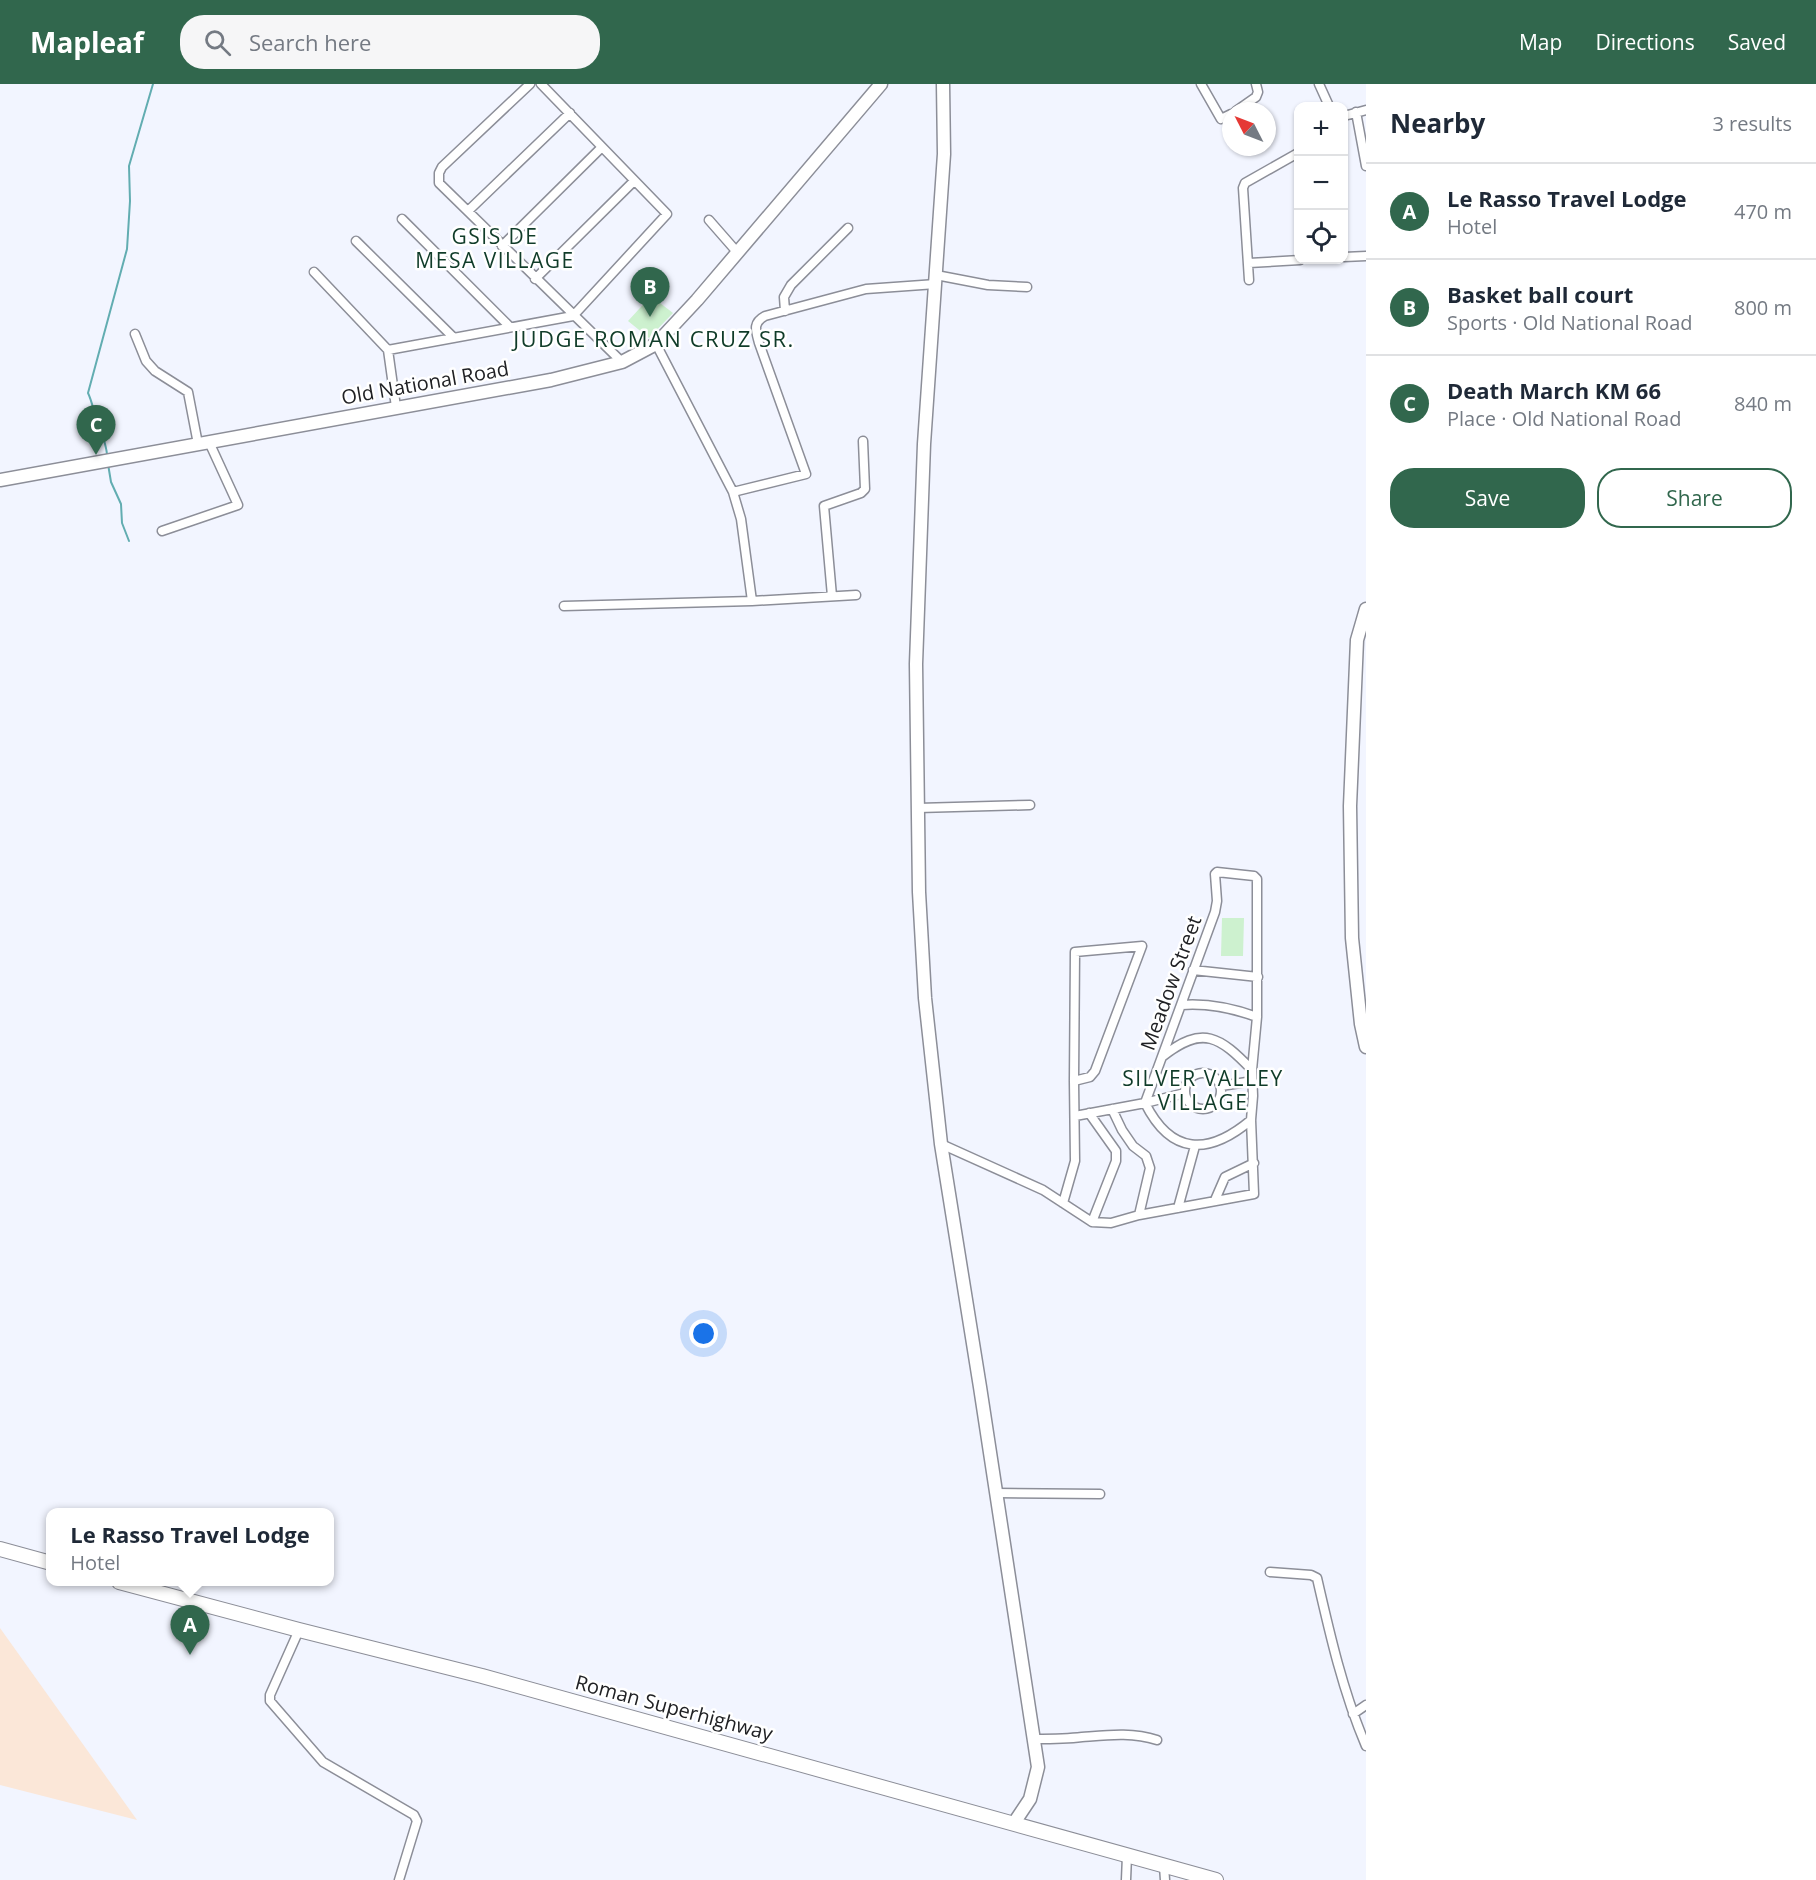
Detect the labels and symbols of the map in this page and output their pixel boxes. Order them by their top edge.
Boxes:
north arrow [1222,102,1276,156]
district label: GSIS DE MESA VILLAGE [415,222,575,274]
pin: B [630,268,670,317]
district label: JUDGE ROMAN CRUZ SR. [511,323,795,353]
street label: Old National Road [339,354,511,411]
pin: C [76,406,116,455]
street label: Meadow Street [1134,912,1207,1054]
district label: SILVER VALLEY VILLAGE [1122,1064,1284,1116]
your location [689,1319,718,1348]
pin: A [170,1606,210,1655]
street label: Roman Superhighway [572,1668,777,1747]

